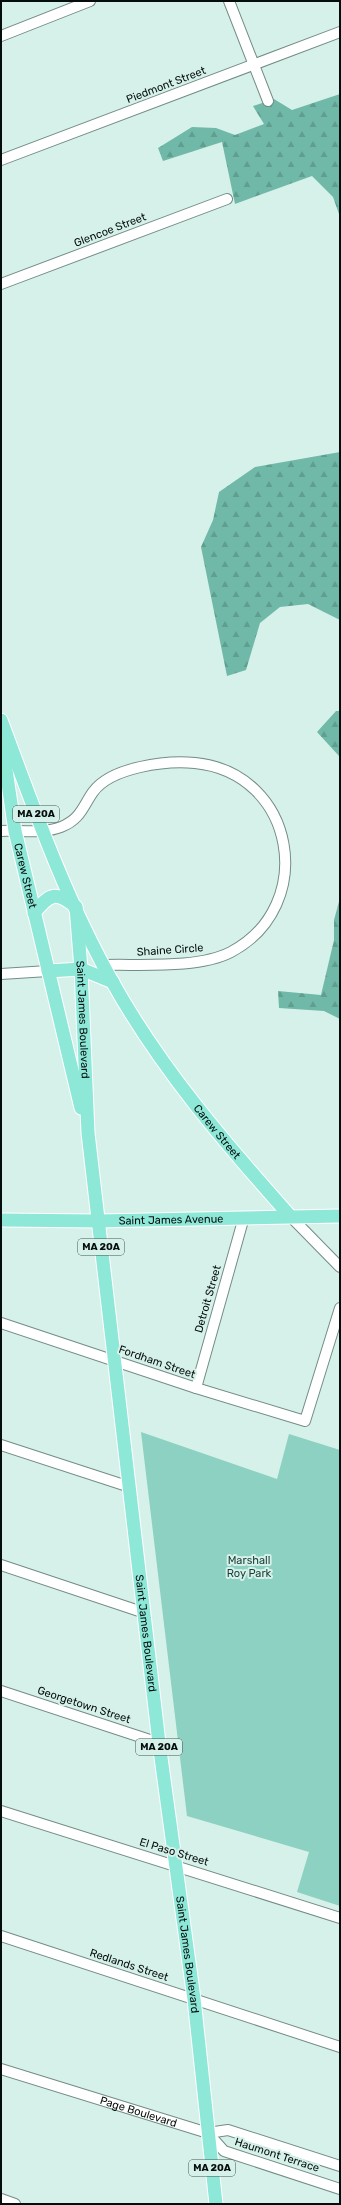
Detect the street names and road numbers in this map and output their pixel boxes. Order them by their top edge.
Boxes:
street label: Piedmont Street [125,64,208,106]
street label: Glencoe Street [72,210,148,250]
road number: MA 20A [13,806,59,822]
street label: Carew Street [12,842,40,910]
street label: Shaine Circle [136,941,204,959]
street label: Saint James Boulevard [74,960,92,1079]
street label: Carew Street [191,1102,244,1162]
street label: Saint James Avenue [118,1212,223,1227]
road number: MA 20A [78,1239,124,1255]
street label: Detroit Street [192,1263,224,1334]
street label: Fordham Street [117,1343,198,1381]
street label: Saint James Boulevard [133,1574,160,1693]
street label: Georgetown Street [36,1684,133,1726]
road number: MA 20A [136,1739,182,1755]
street label: El Paso Street [138,1835,211,1869]
street label: Saint James Boulevard [173,1895,202,2014]
street label: Redlands Street [88,1946,171,1984]
street label: Page Boulevard [98,2094,179,2130]
street label: Haumont Terrace [233,2135,321,2175]
road number: MA 20A [189,2160,235,2176]

